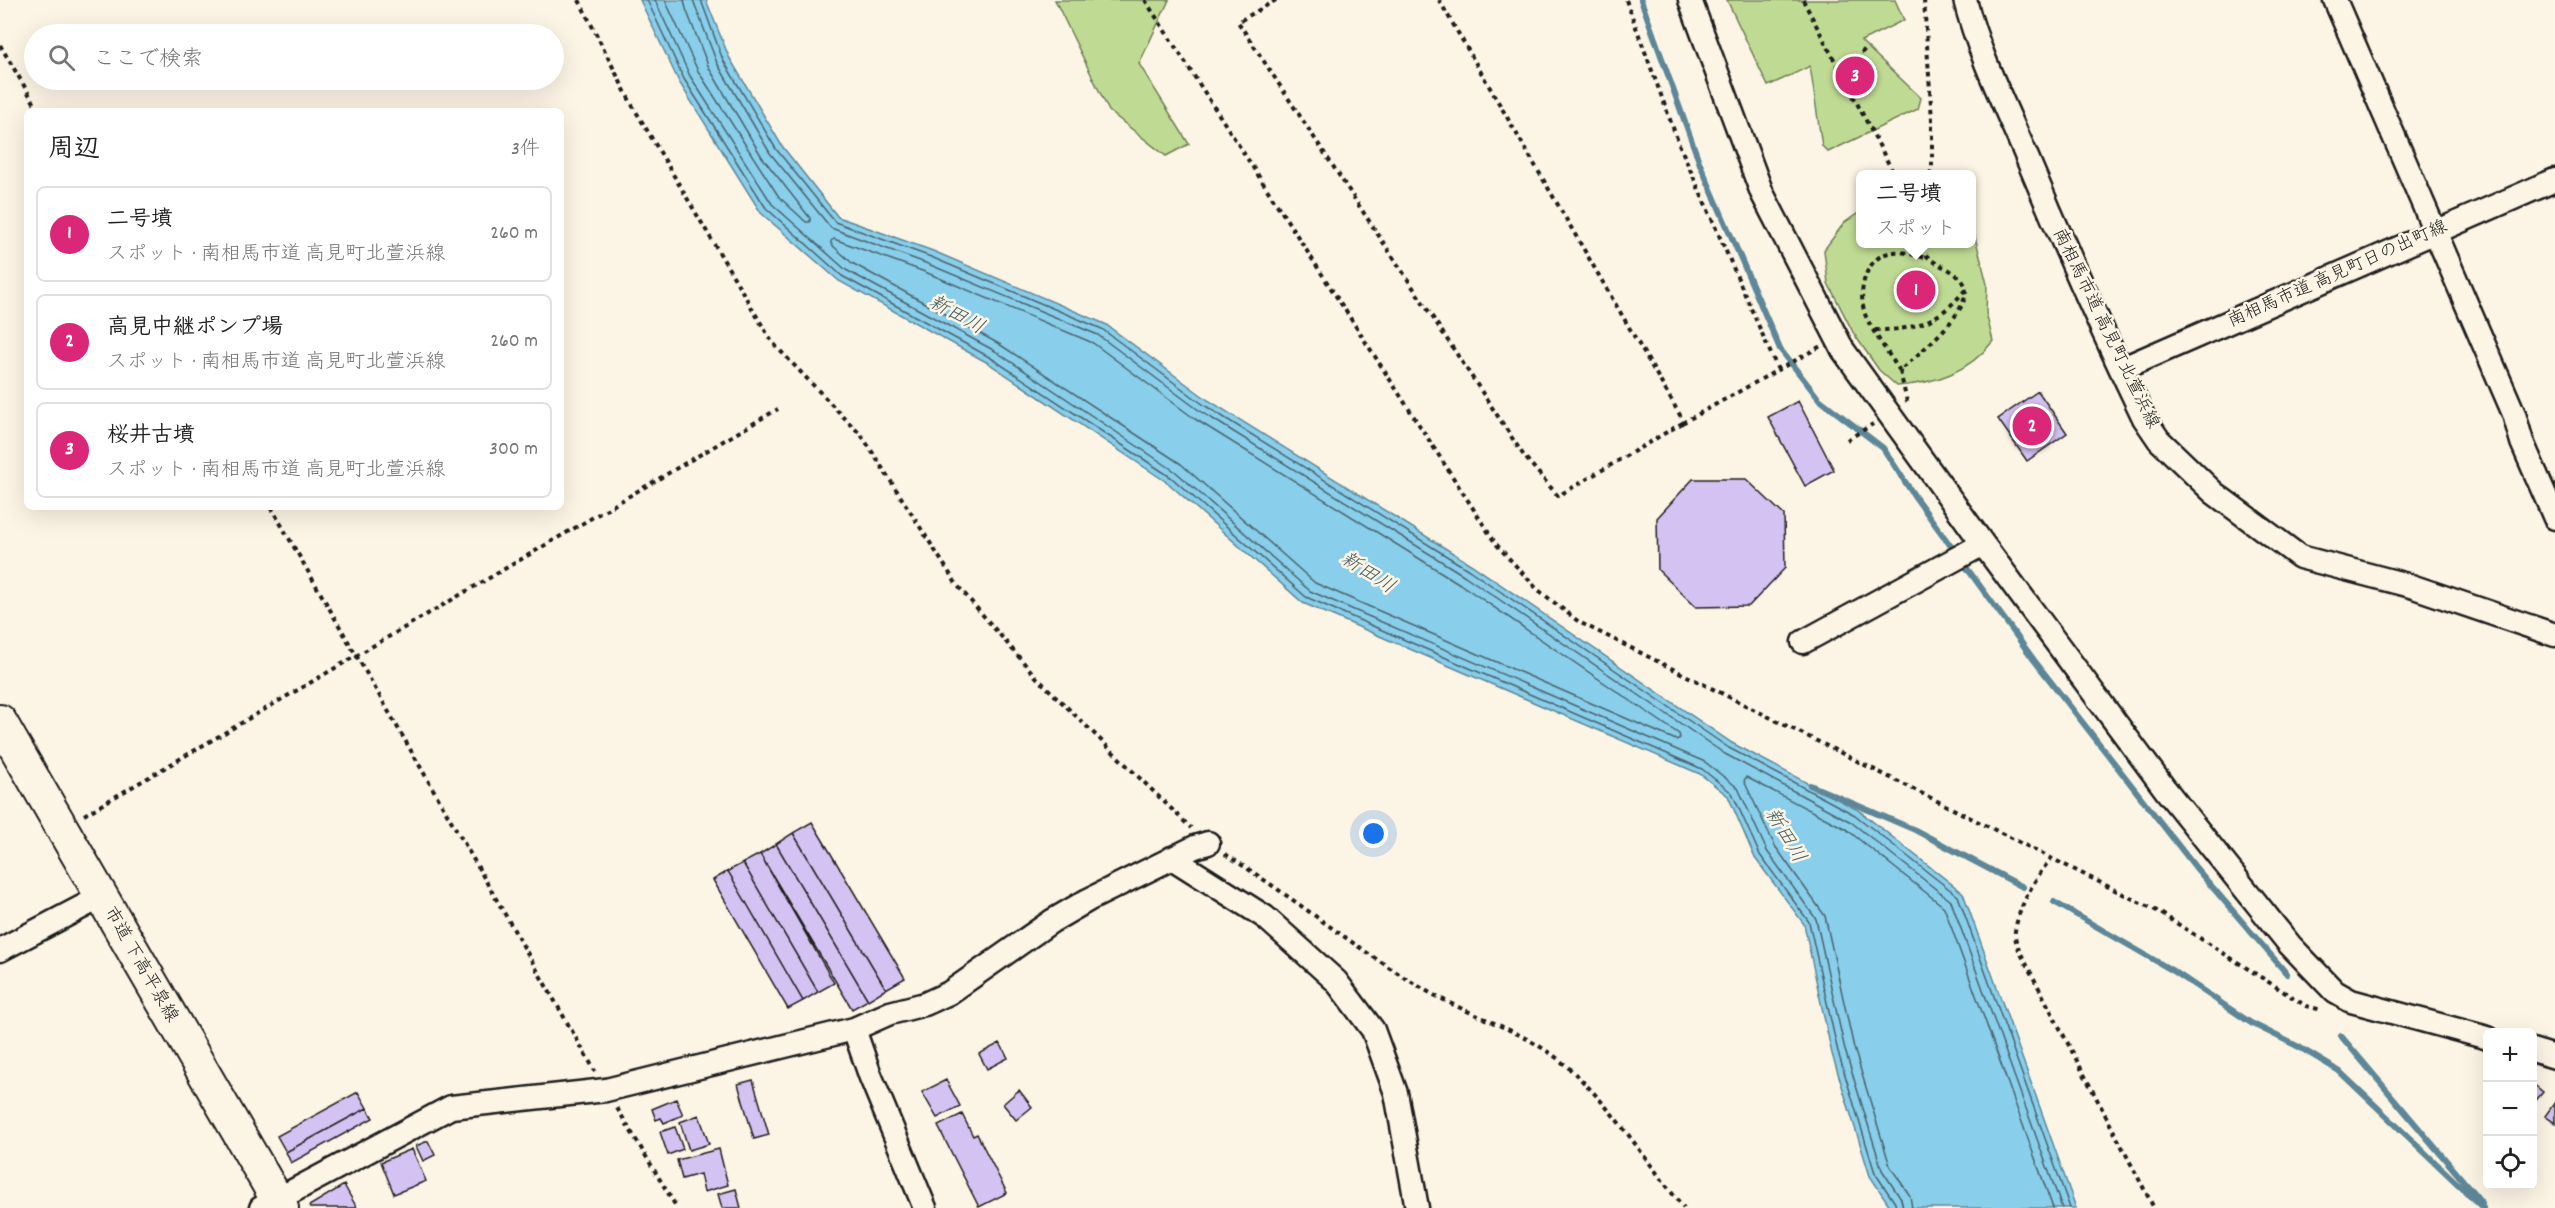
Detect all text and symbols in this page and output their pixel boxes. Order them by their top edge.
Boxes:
search box [24,24,564,90]
icon: search [45,41,78,74]
text: ここで検索 [93,45,203,76]
pin: 3 [1836,54,1874,98]
text: 周辺 [48,132,100,169]
text: 3件 [511,136,540,164]
popup [1856,170,1976,248]
text: 二号墳 [1876,180,1942,211]
text: 二号墳 [107,205,173,236]
street label: 南相馬市道 高見町日の出町線 [2224,215,2452,335]
text: スポット [1876,216,1956,244]
text: 1 [67,220,72,248]
text: 260 m [490,220,538,248]
street label: 南相馬市道 高見町北萱浜線 [2046,225,2164,433]
text: スポット · 南相馬市道 高見町北萱浜線 [107,241,445,269]
pin: 1 [1896,268,1936,312]
water label: 新田川 [923,289,989,343]
text: 高見中継ポンプ場 [107,313,283,344]
text: 2 [65,328,74,356]
text: 260 m [490,328,538,356]
text: スポット · 南相馬市道 高見町北萱浜線 [107,349,445,377]
pin: 2 [2012,404,2052,448]
text: 桜井古墳 [107,421,195,452]
text: 3 [65,436,74,464]
text: 300 m [489,436,538,464]
text: スポット · 南相馬市道 高見町北萱浜線 [107,457,445,485]
water label: 新田川 [1334,546,1400,602]
water label: 新田川 [1757,803,1811,869]
your location [1359,819,1388,848]
street label: 市道 下高平泉線 [97,902,183,1028]
map controls [2483,1028,2537,1190]
button: + [2483,1028,2537,1082]
button: − [2483,1082,2537,1136]
button: locate [2483,1136,2537,1190]

